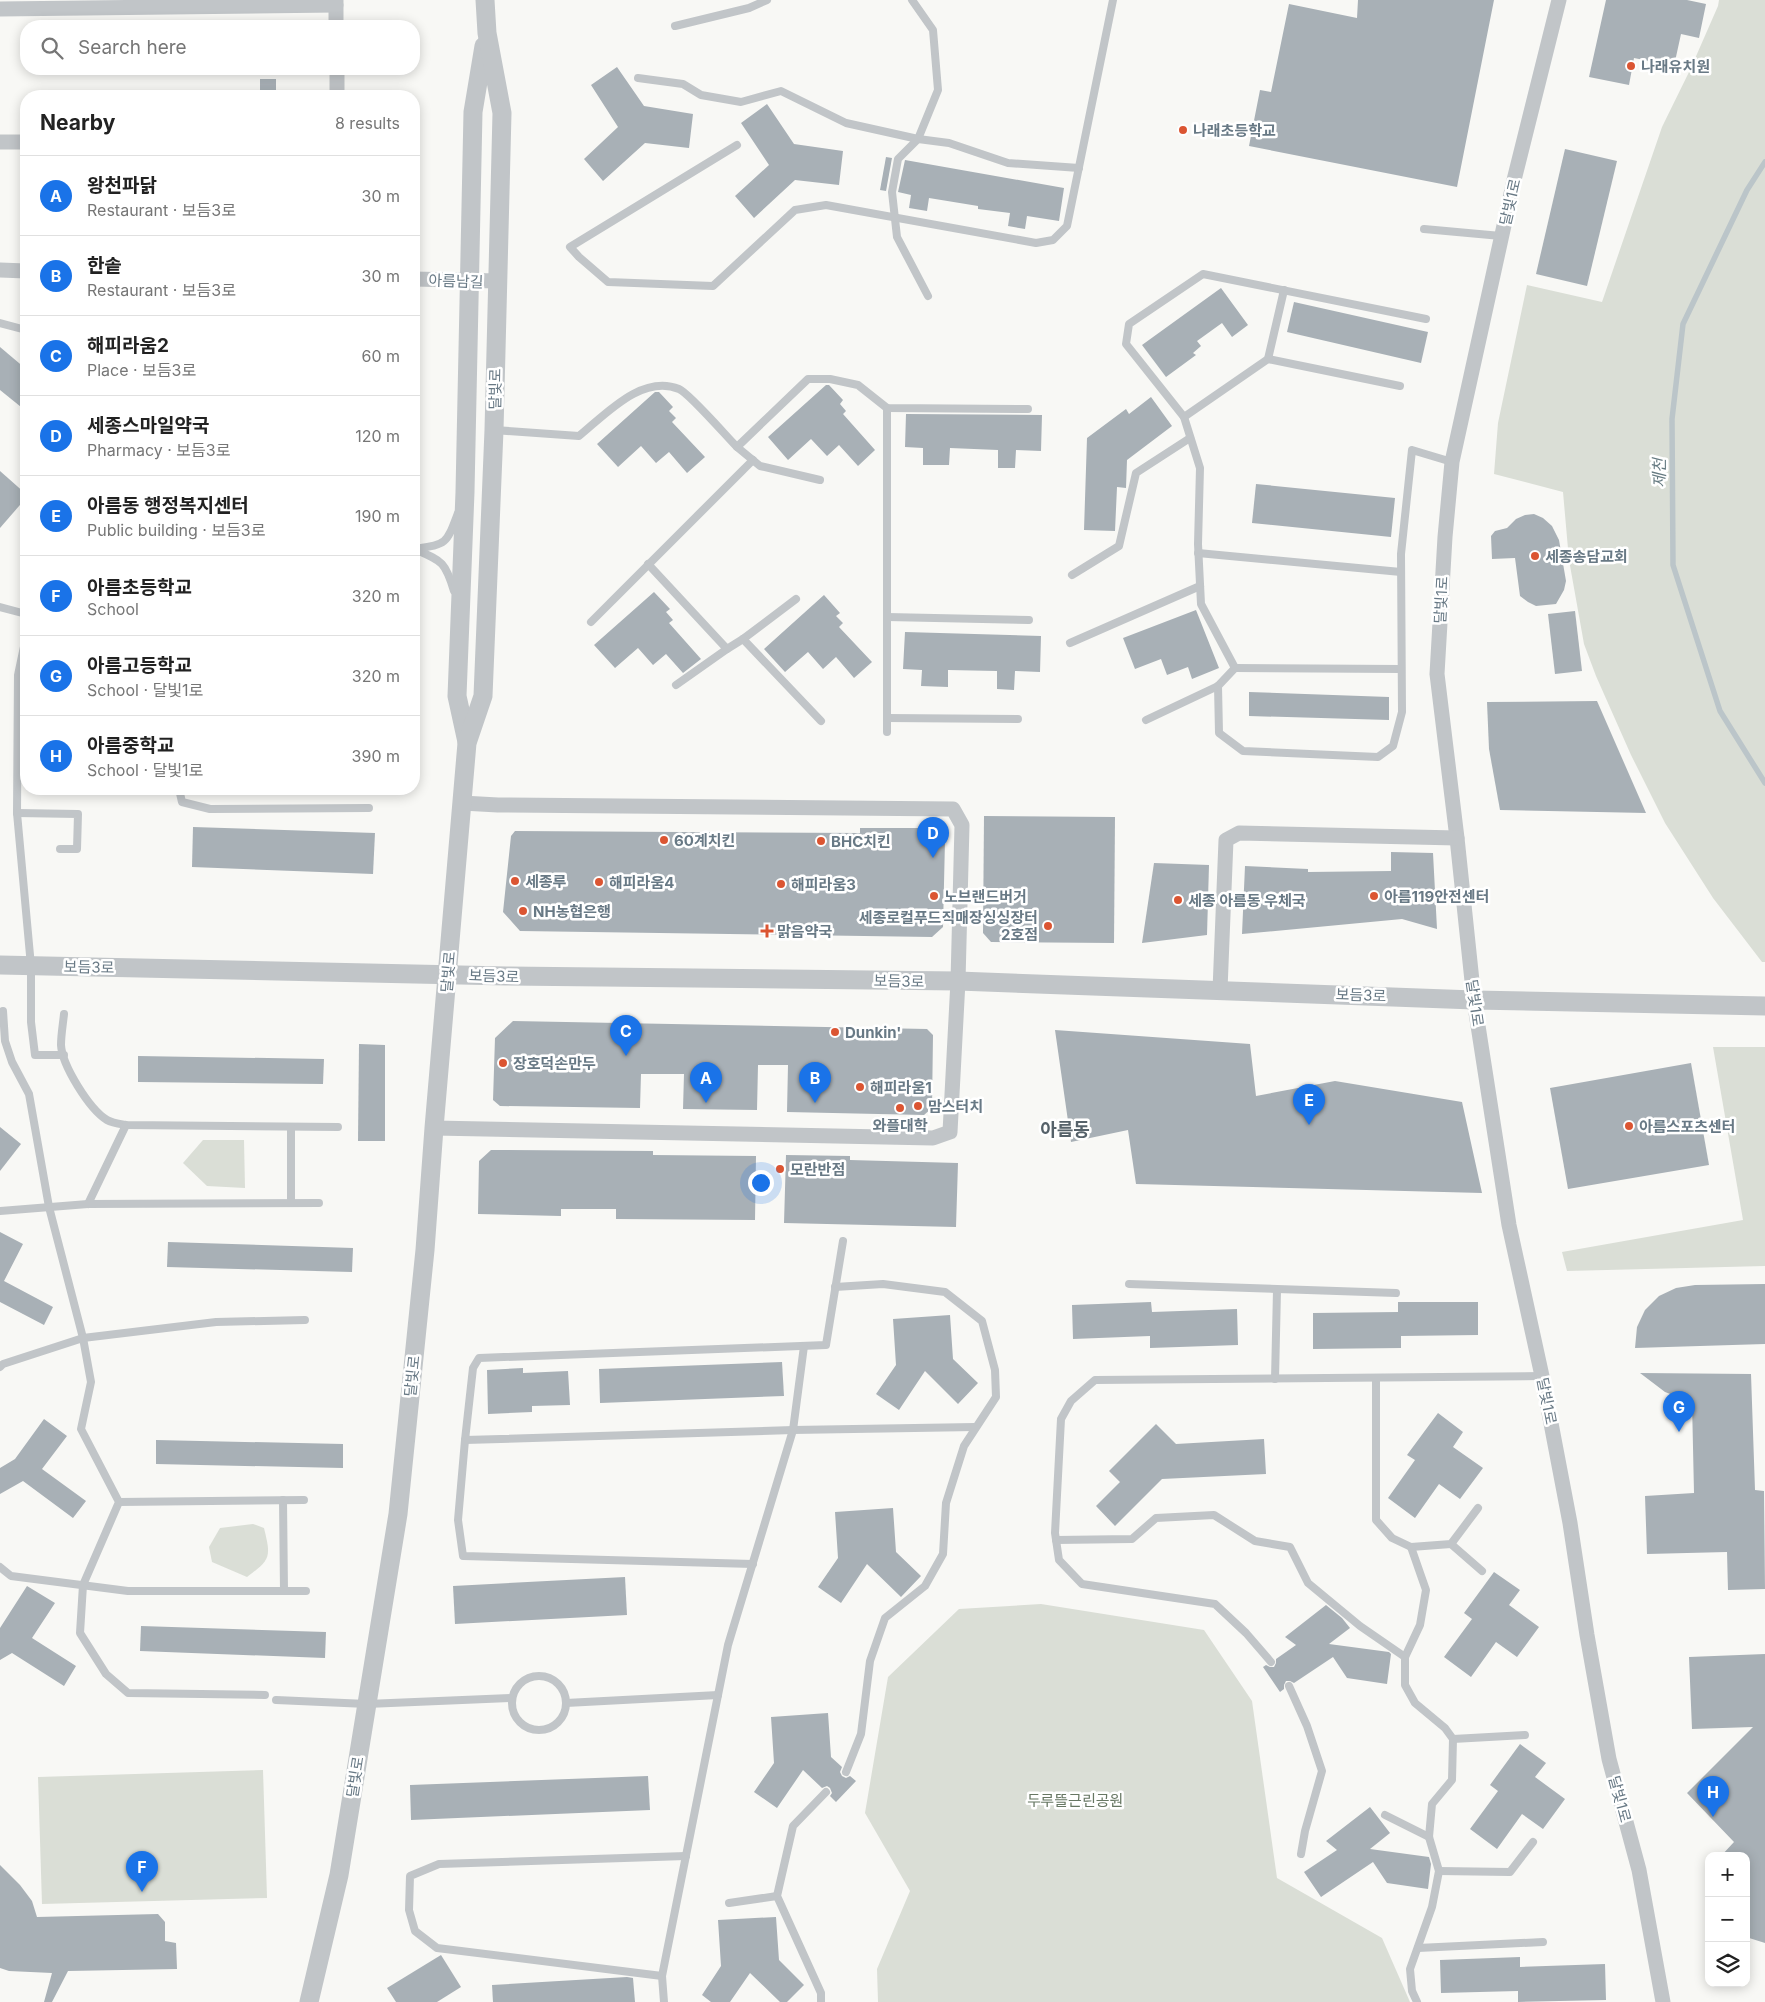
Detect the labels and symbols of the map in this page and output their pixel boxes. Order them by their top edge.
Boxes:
place label: 나래유치원 [1641,57,1710,76]
marker: 나래유치원 [1625,60,1637,72]
place label: 나래초등학교 [1193,121,1276,140]
marker: 나래초등학교 [1177,124,1189,136]
street label: 달빛1로 [1495,177,1525,227]
street label: 아름남길 [428,271,484,291]
street label: 달빛로 [485,368,505,410]
water label: 제천 [1649,456,1669,488]
place label: 세종송담교회 [1545,547,1628,566]
marker: 세종송담교회 [1529,550,1541,562]
street label: 달빛1로 [1430,576,1452,624]
pin: D [917,817,949,858]
place label: 60계치킨 [674,831,735,850]
place label: BHC치킨 [831,832,891,851]
marker: 60계치킨 [658,834,670,846]
marker: BHC치킨 [815,835,827,847]
place label: 세종루 [525,872,567,891]
place label: 해피라움4 [609,873,674,892]
marker: 세종루 [509,875,521,887]
place label: 해피라움3 [791,875,856,894]
marker: 해피라움4 [593,876,605,888]
marker: 해피라움3 [775,878,787,890]
place label: 노브랜드버거 [944,887,1027,906]
place label: 아름119안전센터 [1384,887,1489,906]
marker: 노브랜드버거 [928,890,940,902]
marker: 아름119안전센터 [1368,890,1380,902]
place label: 세종 아름동 우체국 [1188,891,1306,910]
marker: 세종 아름동 우체국 [1172,894,1184,906]
place label: NH농협은행 [533,902,611,921]
marker: NH농협은행 [517,905,529,917]
place label: 세종로컬푸드직매장싱싱장터 2호점 [859,908,1038,944]
marker: 세종로컬푸드직매장싱싱장터 2호점 [1042,920,1054,932]
place label: 맑음약국 [777,922,832,941]
marker: 맑음약국 [761,925,773,937]
street label: 달빛로 [437,951,459,993]
street label: 보듬3로 [64,957,114,977]
street label: 보듬3로 [468,966,520,986]
street label: 보듬3로 [874,971,924,991]
street label: 달빛1로 [1462,978,1488,1028]
street label: 보듬3로 [1335,985,1387,1005]
pin: C [610,1015,642,1056]
place label: Dunkin' [845,1023,901,1042]
marker: Dunkin' [829,1026,841,1038]
place label: 장호덕손만두 [513,1054,596,1073]
marker: 장호덕손만두 [497,1057,509,1069]
pin: A [690,1062,722,1103]
pin: B [799,1062,831,1103]
place label: 해피라움1 [870,1078,932,1097]
marker: 해피라움1 [854,1081,866,1093]
pin: E [1293,1084,1325,1125]
place label: 맘스터치 [928,1097,983,1116]
marker: 맘스터치 [912,1100,924,1112]
marker: 와플대학 [894,1102,906,1114]
place label: 와플대학 [872,1116,928,1135]
place label: 아름스포츠센터 [1639,1117,1736,1136]
district label: 아름동 [1040,1119,1090,1140]
marker: 아름스포츠센터 [1623,1120,1635,1132]
place label: 모란반점 [790,1160,845,1179]
marker: 모란반점 [774,1163,786,1175]
your location [748,1170,774,1196]
street label: 달빛로 [400,1354,424,1398]
street label: 달빛1로 [1533,1376,1561,1426]
pin: G [1663,1391,1695,1432]
street label: 달빛로 [342,1755,368,1799]
street label: 달빛1로 [1605,1774,1635,1824]
pin: H [1697,1776,1729,1817]
park label: 두루뜰근린공원 [1027,1791,1123,1810]
pin: F [126,1851,158,1892]

